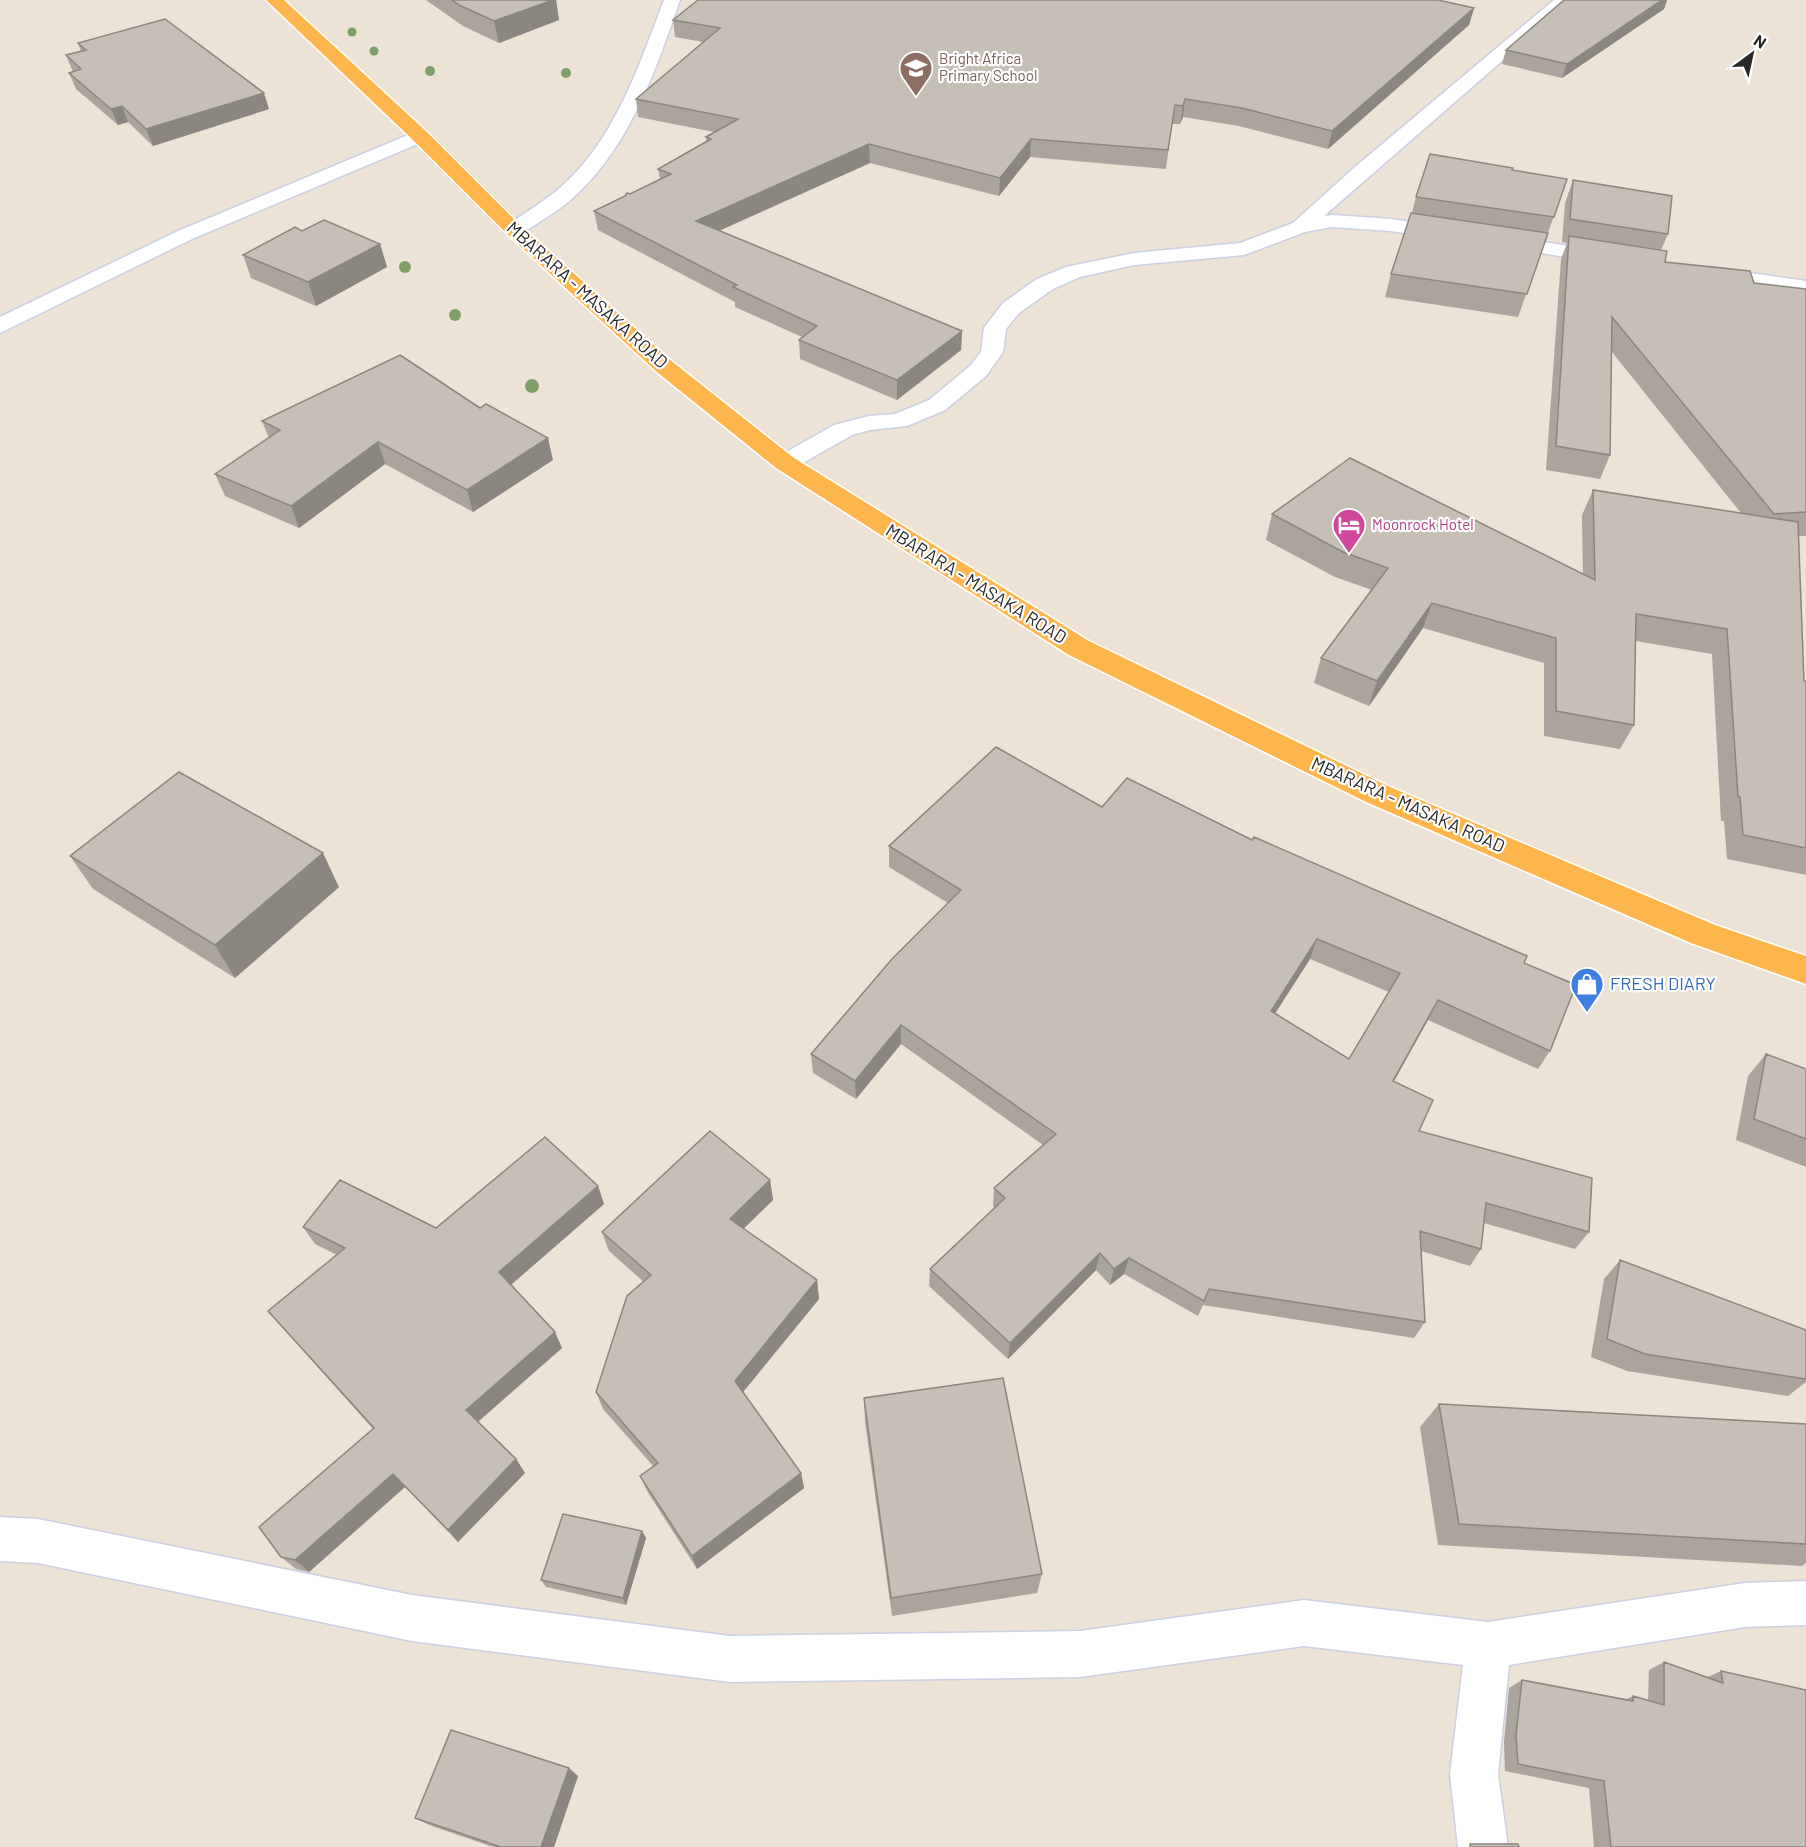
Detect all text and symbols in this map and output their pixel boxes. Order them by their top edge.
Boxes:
north arrow [1722,24,1782,84]
text: N [1751,30,1770,52]
place label: Bright Africa Primary School [939,49,1037,84]
school or university icon: Bright Africa Primary School [898,50,934,97]
street label: MBARARA - MASAKA ROAD [503,216,673,372]
hotel icon: Moonrock Hotel [1331,507,1367,554]
place label: Moonrock Hotel [1372,515,1474,533]
street label: MBARARA - MASAKA ROAD [882,518,1071,648]
street label: MBARARA - MASAKA ROAD [1308,752,1508,857]
shop icon: FRESH DIARY [1569,966,1605,1013]
place label: FRESH DIARY [1610,972,1716,994]

